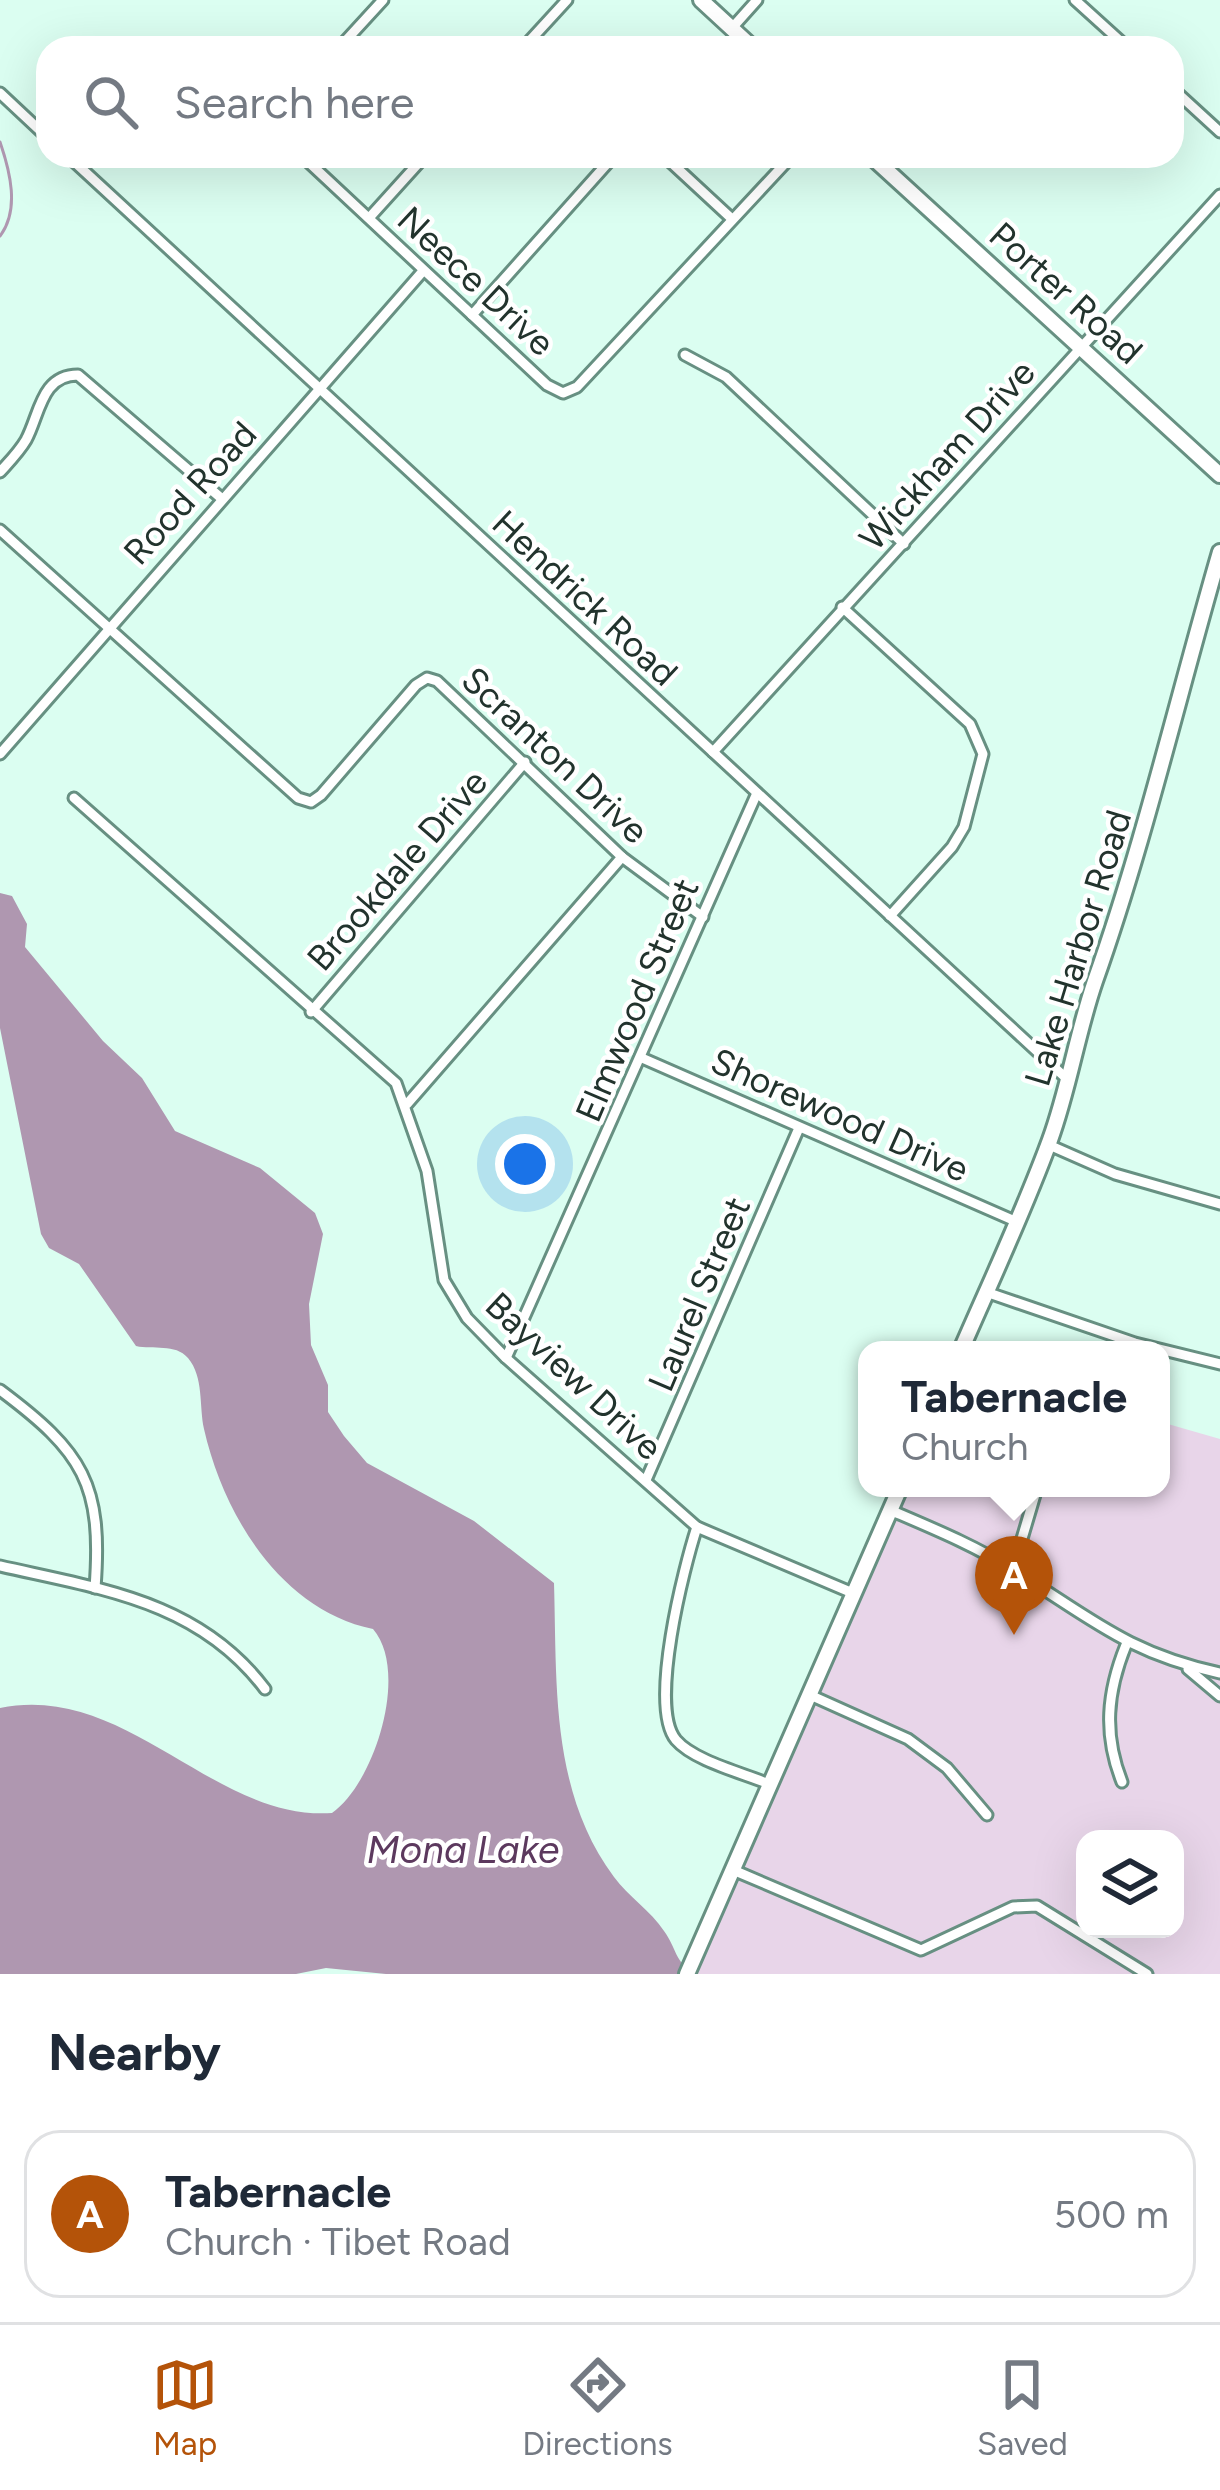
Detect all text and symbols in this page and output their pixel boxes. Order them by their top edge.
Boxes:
search box [36,36,1184,168]
icon: search [78,69,144,135]
text: Search here [174,75,414,129]
street label: Neece Drive [389,198,563,364]
street label: Porter Road [981,213,1151,373]
street label: Wickham Drive [850,351,1044,559]
street label: Rood Road [115,413,265,573]
street label: Hendrick Road [484,501,686,695]
street label: Scranton Drive [453,658,657,852]
street label: Brookdale Drive [298,761,496,979]
street label: Lake Harbor Road [1016,805,1140,1091]
street label: Elmwood Street [566,872,708,1128]
street label: Shorewood Drive [705,1039,975,1191]
your location [495,1134,555,1194]
street label: Laurel Street [639,1191,759,1397]
street label: Bayview Drive [477,1283,671,1469]
popup [858,1341,1170,1497]
text: Tabernacle [901,1369,1127,1423]
text: Church [901,1423,1029,1470]
pin: A [975,1536,1053,1635]
water label: Mona Lake [367,1826,559,1873]
map controls [1076,1830,1184,1938]
button: layers [1076,1830,1184,1938]
text: Nearby [48,2022,221,2083]
text: Tabernacle [165,2164,391,2218]
text: A [76,2191,104,2238]
text: 500 m [1054,2191,1169,2238]
text: Church · Tibet Road [165,2218,511,2265]
tab: Map [152,2352,218,2463]
tab: Directions [522,2352,673,2463]
tab: Saved [977,2352,1068,2463]

